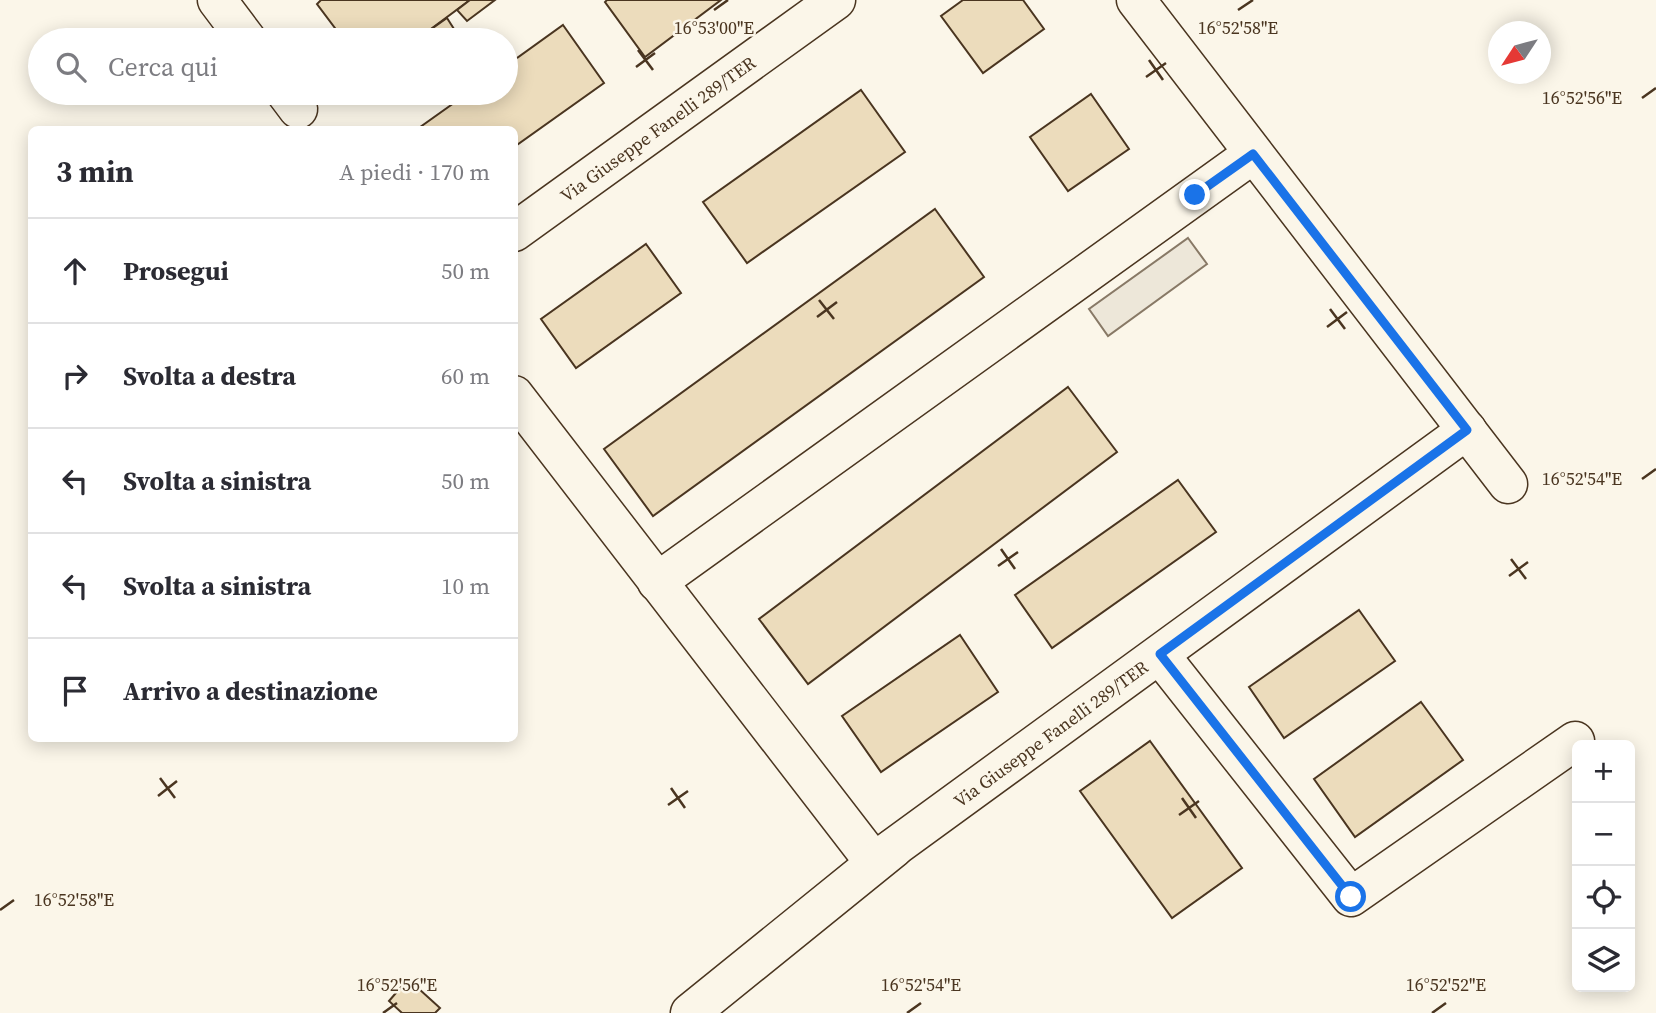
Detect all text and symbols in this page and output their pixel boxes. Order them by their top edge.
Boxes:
text: 16°53'00"E [674,15,754,40]
text: 16°52'58"E [1198,15,1278,40]
north arrow [1488,21,1551,84]
search box [28,28,518,105]
icon: search [52,48,90,86]
text: Cerca qui [108,49,218,85]
street label: Via Giuseppe Fanelli 289/TER [555,50,760,207]
text: 16°52'56"E [1542,85,1622,110]
text: 3 min [56,151,134,192]
text: A piedi · 170 m [339,156,490,188]
route end [1179,179,1210,210]
icon: ahead [56,252,94,290]
text: Prosegui [123,253,229,289]
text: 50 m [441,255,490,287]
icon: right [56,357,94,395]
text: Svolta a destra [123,358,296,394]
text: 60 m [441,360,490,392]
icon: left [56,462,94,500]
text: Svolta a sinistra [123,463,311,499]
text: 50 m [441,465,490,497]
text: 16°52'54"E [1542,466,1622,491]
icon: left [56,567,94,605]
text: Svolta a sinistra [123,568,311,604]
text: 10 m [441,570,490,602]
street label: Via Giuseppe Fanelli 289/TER [948,654,1153,813]
icon: arrive [56,672,94,710]
text: Arrivo a destinazione [123,673,378,709]
map controls [1572,740,1635,992]
button: + [1572,740,1635,803]
button: − [1572,803,1635,866]
button: locate [1572,866,1635,929]
route start [1335,881,1366,912]
text: 16°52'58"E [34,887,114,912]
button: layers [1572,929,1635,992]
text: 16°52'56"E [357,972,437,997]
text: 16°52'54"E [881,972,961,997]
text: 16°52'52"E [1406,972,1486,997]

